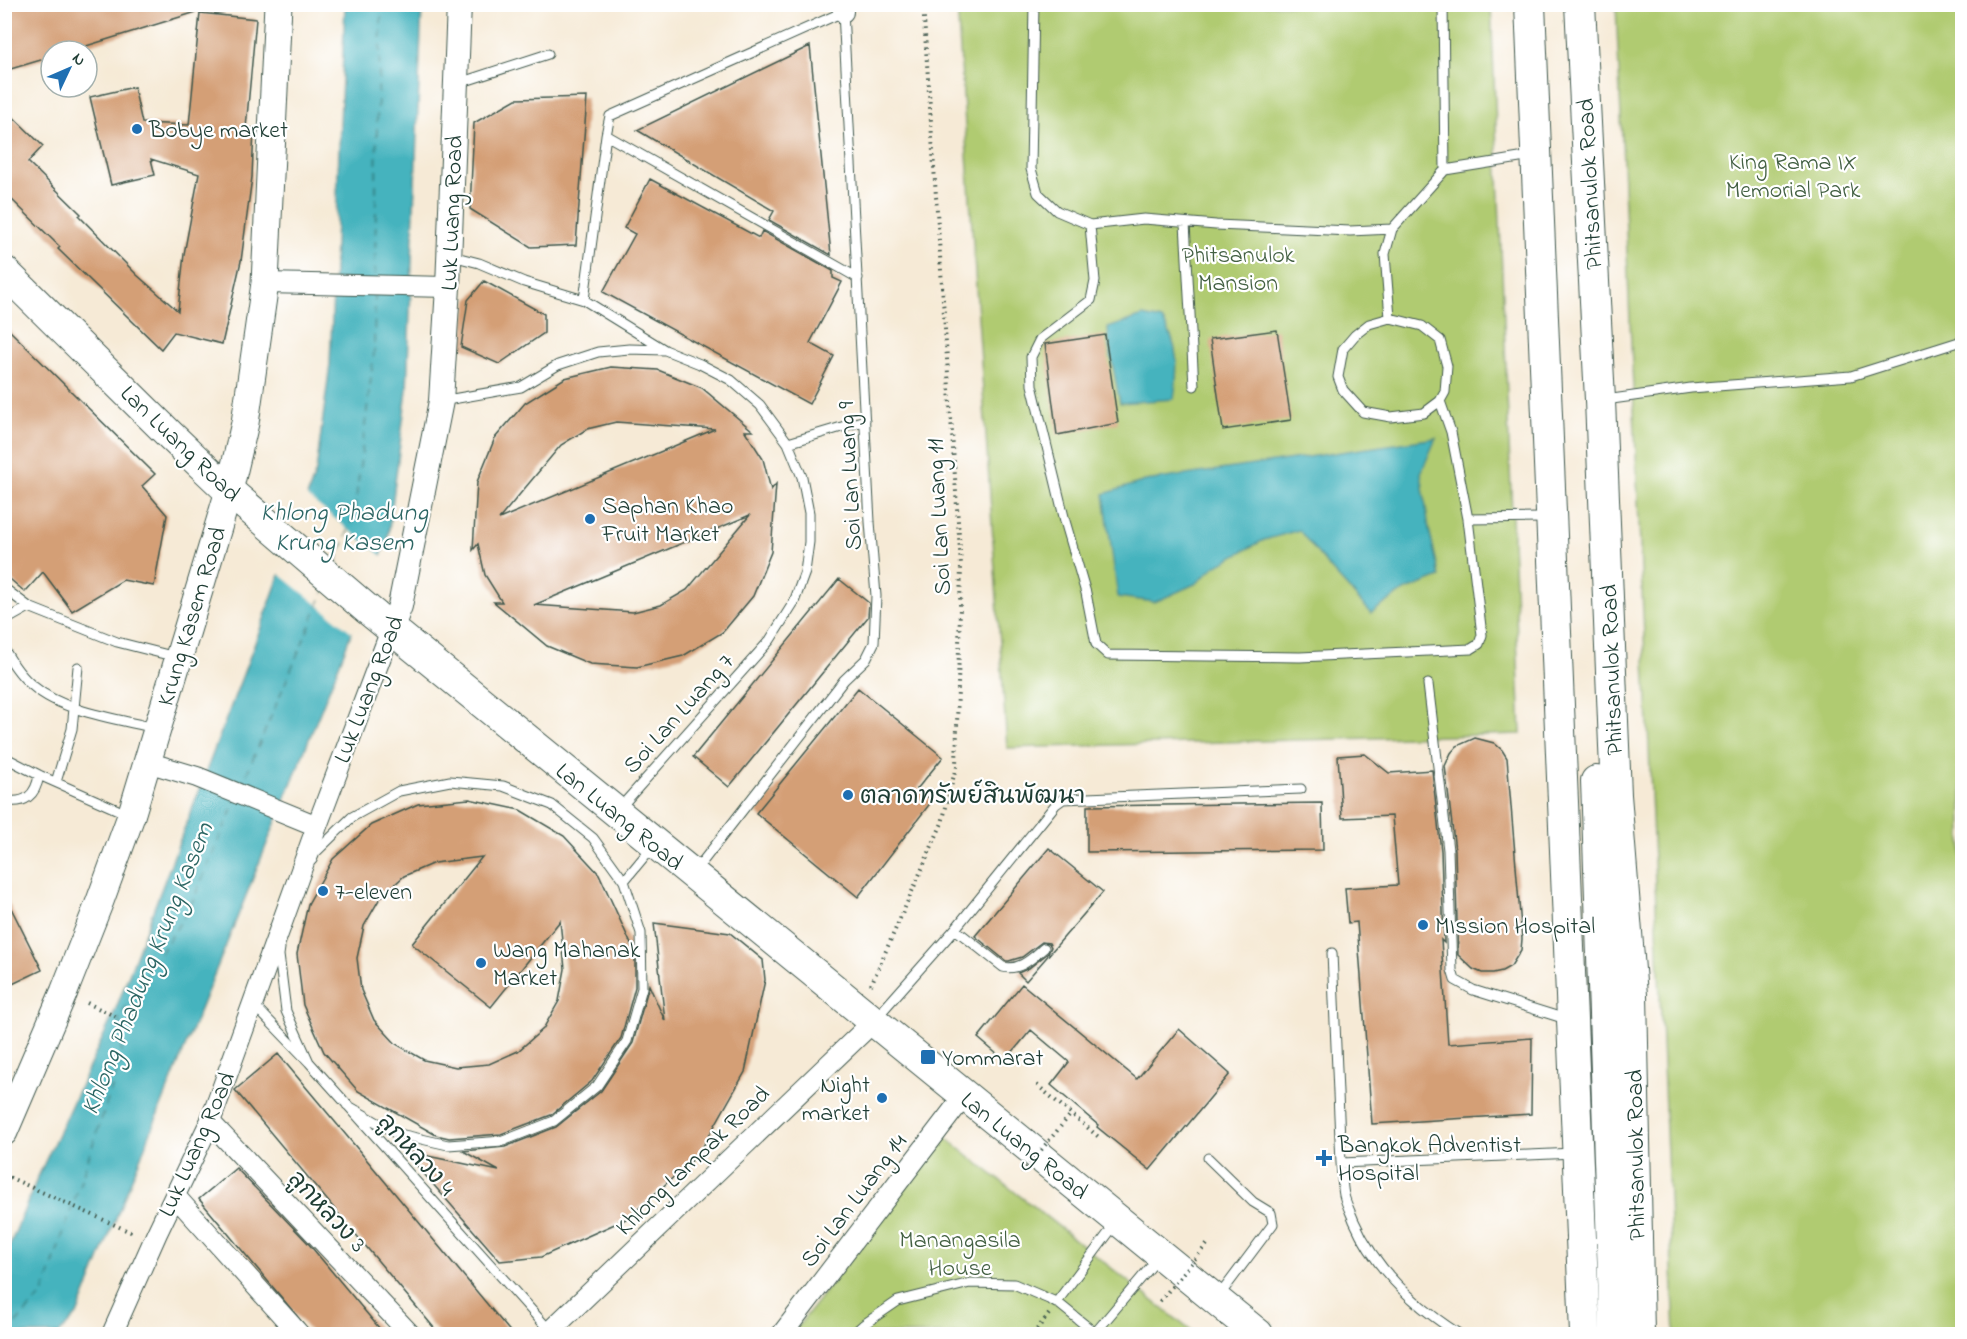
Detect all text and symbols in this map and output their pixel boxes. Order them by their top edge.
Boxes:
north arrow [39,39,99,99]
text: N [66,48,91,72]
street label: Phitsanulok Road [1570,97,1613,270]
place label: Bobye market [148,114,288,150]
marker: Bobye market [130,122,144,136]
street label: Luk Luang Road [433,134,474,291]
park label: King Rama IX Memorial Park [1726,146,1861,209]
park label: Phitsanulok Mansion [1181,239,1295,302]
street label: Lan Luang Road [111,378,248,512]
street label: Soi Lan Luang 9 [830,400,873,551]
street label: Soi Lan Luang 11 [919,437,962,596]
place label: Saphan Khao Fruit Market [601,490,733,553]
water label: Khlong Phadung Krung Kasem [260,495,429,563]
marker: Saphan Khao Fruit Market [583,512,597,526]
street label: Krung Kasem Road [149,522,237,711]
street label: Phitsanulok Road [1593,583,1634,756]
street label: Luk Luang Road [326,611,415,769]
street label: Soi Lan Luang 7 [616,646,744,783]
street label: Lan Luang Road [547,755,690,881]
place label: ตลาดทรัพย์สินพัฒนา [860,779,1085,815]
marker: ตลาดทรัพย์สินพัฒนา [841,788,855,802]
water label: Khlong Phadung Krung Kasem [73,816,225,1121]
place label: 7-eleven [335,876,412,911]
marker: 7-eleven [316,884,330,898]
place label: MIssion Hospital [1435,910,1595,945]
marker: MIssion Hospital [1416,918,1430,932]
place label: Wang Mahanak Market [493,934,641,997]
marker: Wang Mahanak Market [474,956,488,970]
place label: Yommarat [942,1042,1043,1077]
marker: Yommarat [919,1048,937,1066]
street label: Luk Luang Road [151,1066,246,1223]
street label: Phitsanulok Road [1618,1068,1656,1241]
place label: Night market [802,1069,870,1132]
street label: Khlong Lampak Road [608,1078,779,1245]
street label: Lan Luang Road [952,1084,1095,1210]
marker: Night market [875,1091,889,1105]
street label: ลูกหลวง 4 [368,1106,462,1205]
street label: Soi Lan Luang 14 [793,1127,917,1276]
place label: Bangkok Adventist Hospital [1337,1129,1521,1192]
marker: Bangkok Adventist Hospital [1315,1149,1333,1167]
street label: ลูกหลวง 3 [279,1164,374,1262]
park label: Manangasila House [899,1224,1021,1287]

